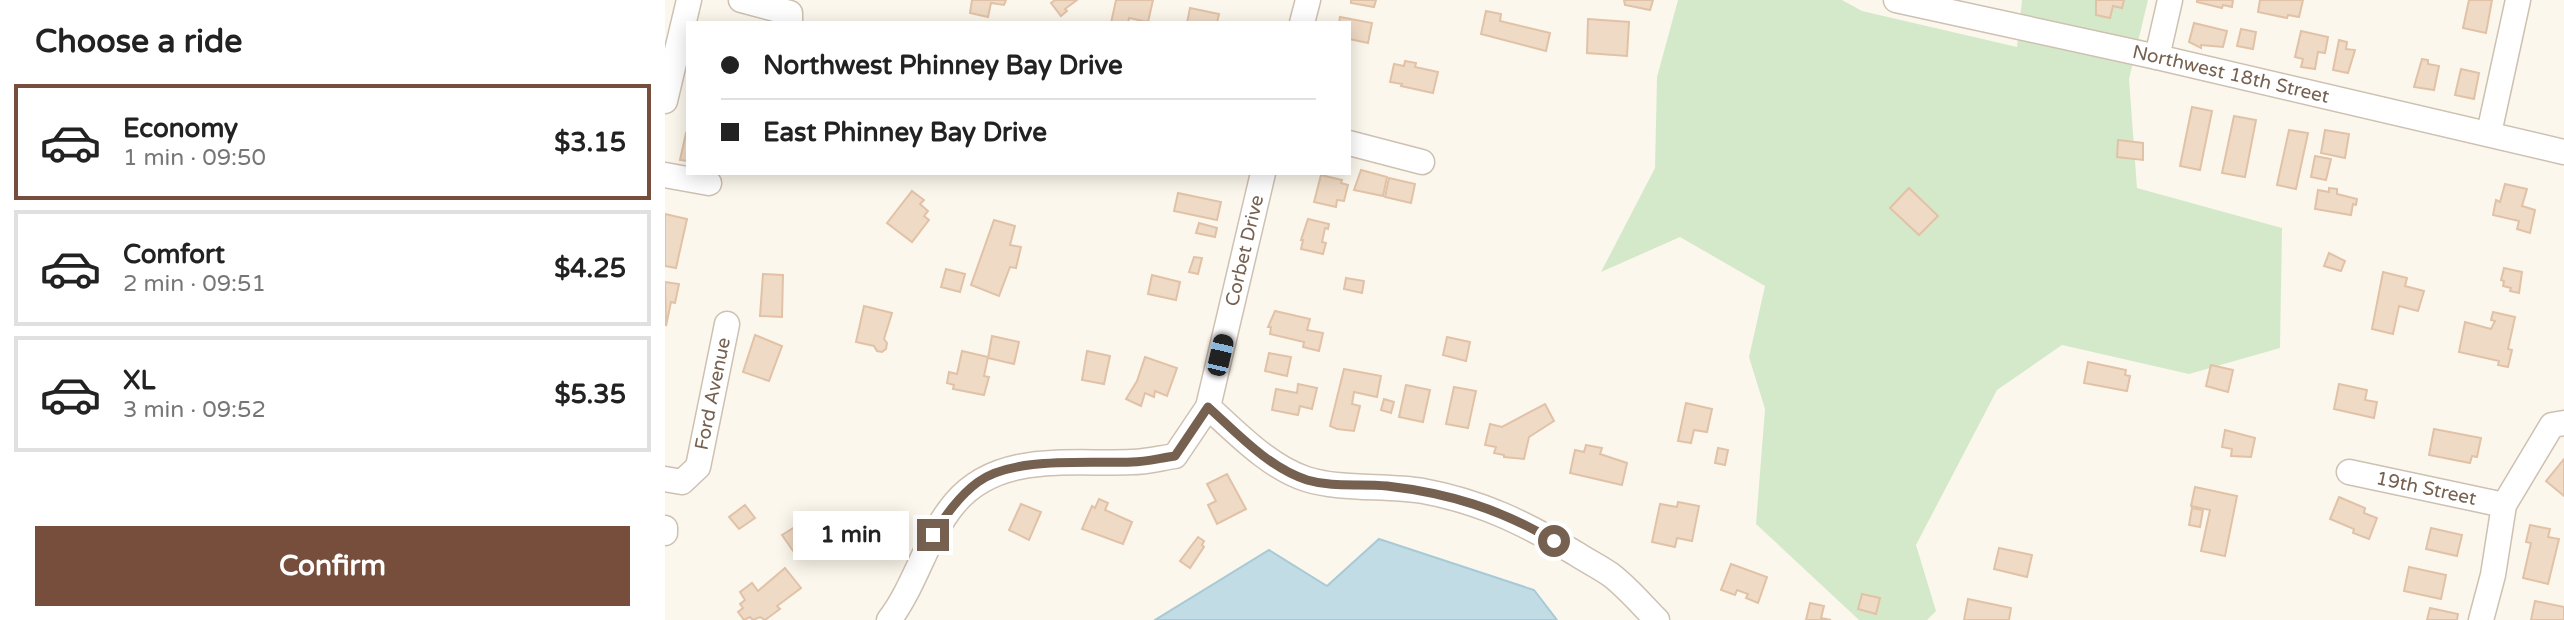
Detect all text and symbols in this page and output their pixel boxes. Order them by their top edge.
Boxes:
text: Choose a ride [35,23,242,61]
street label: Northwest 18th Street [2130,41,2331,108]
text: Northwest Phinney Bay Drive [763,50,1123,81]
icon: car [39,111,102,174]
text: Economy [123,113,238,144]
text: East Phinney Bay Drive [763,117,1047,148]
text: $3.15 [554,127,626,158]
text: 1 min · 09:50 [123,144,266,172]
street label: Corbet Drive [1221,193,1268,308]
icon: car [39,237,102,300]
text: Comfort [123,239,225,270]
text: $4.25 [554,253,626,284]
text: 2 min · 09:51 [123,270,266,298]
car [1206,332,1235,378]
street label: Ford Avenue [691,335,735,452]
icon: car [39,363,102,426]
text: XL [123,365,155,396]
text: $5.35 [554,379,626,410]
text: 3 min · 09:52 [123,396,266,424]
street label: 19th Street [2374,467,2478,510]
callout: 1 min [793,510,909,560]
route end [917,519,949,551]
text: 1 min [820,521,882,549]
route start [1538,525,1570,557]
button: Confirm [35,526,630,606]

